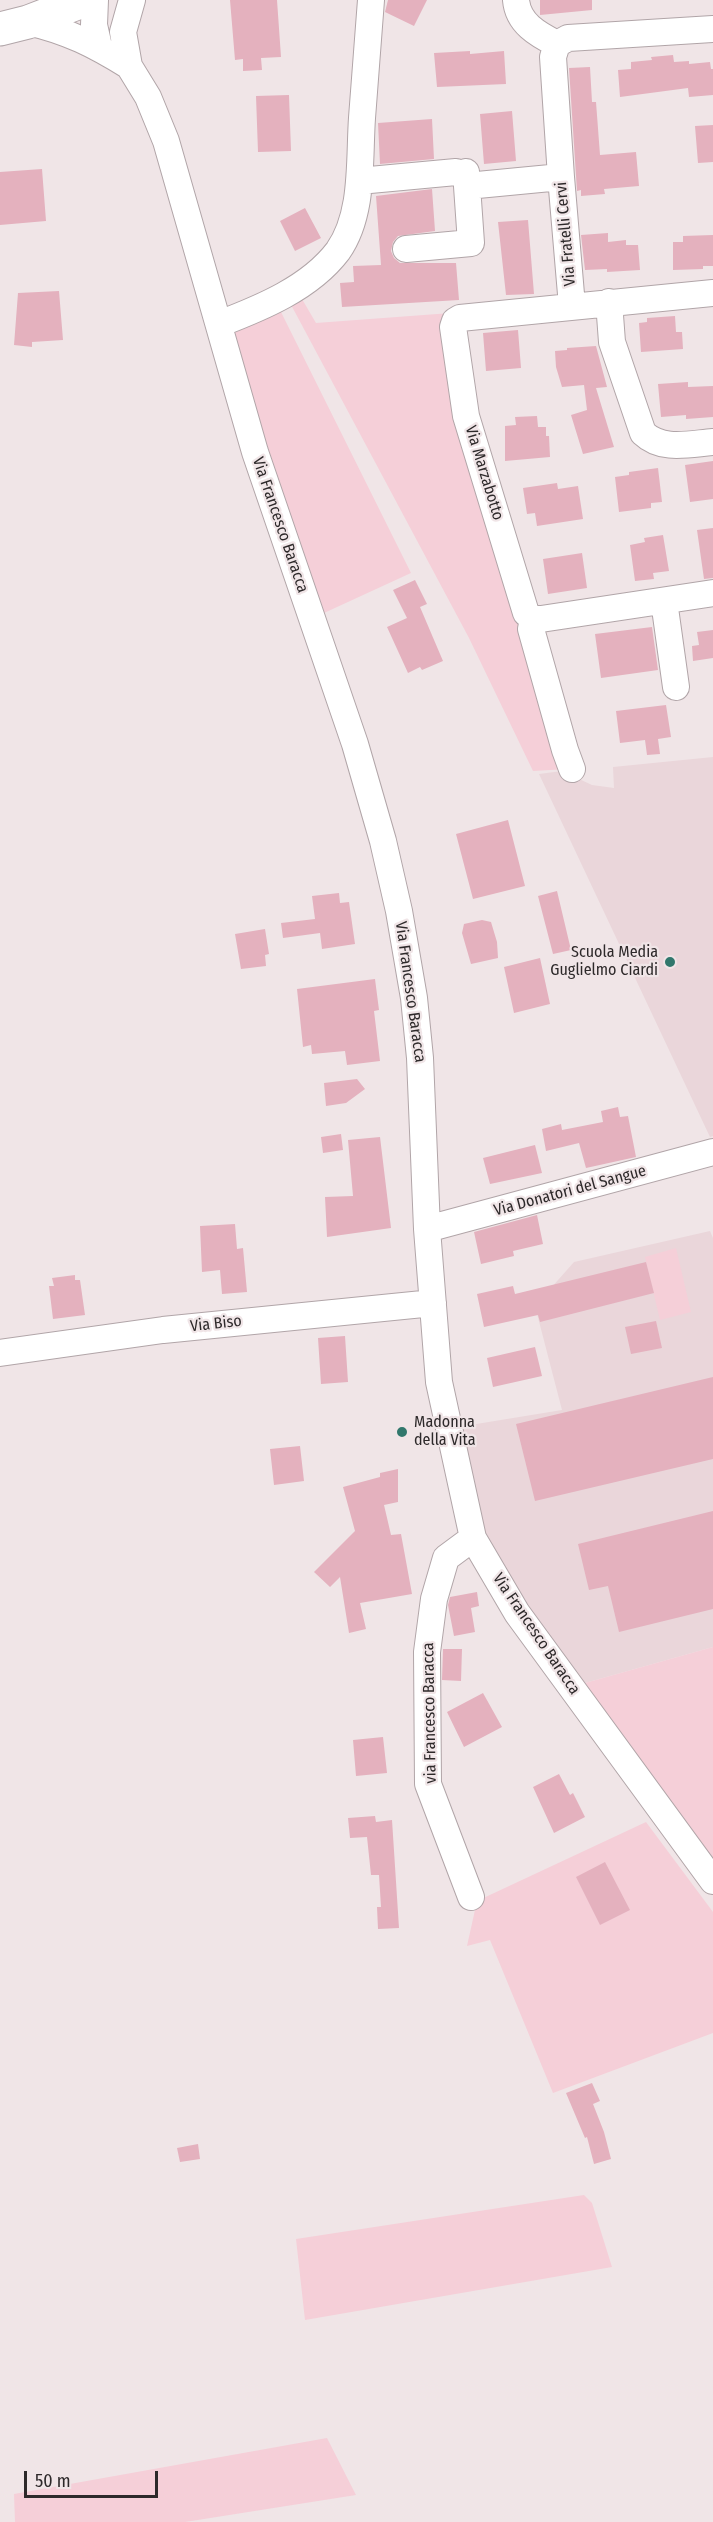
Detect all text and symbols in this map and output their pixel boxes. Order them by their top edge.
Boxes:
street label: Via Fratelli Cervi [552,181,580,287]
street label: Via Marzabotto [461,423,507,523]
street label: Via Francesco Baracca [248,455,312,595]
street label: Via Francesco Baracca [391,920,429,1064]
place label: Scuola Media Guglielmo Ciardi [550,943,658,981]
marker: Scuola Media Guglielmo Ciardi [663,955,677,969]
street label: Via Donatori del Sangue [492,1161,648,1221]
street label: Via Biso [189,1312,243,1336]
place label: Madonna della Vita [414,1413,476,1451]
marker: Madonna della Vita [395,1425,409,1439]
street label: Via Francesco Baracca [488,1570,584,1698]
street label: via Francesco Baracca [419,1642,441,1784]
scale bar [27,2459,160,2497]
text: 50 m [35,2470,71,2492]

